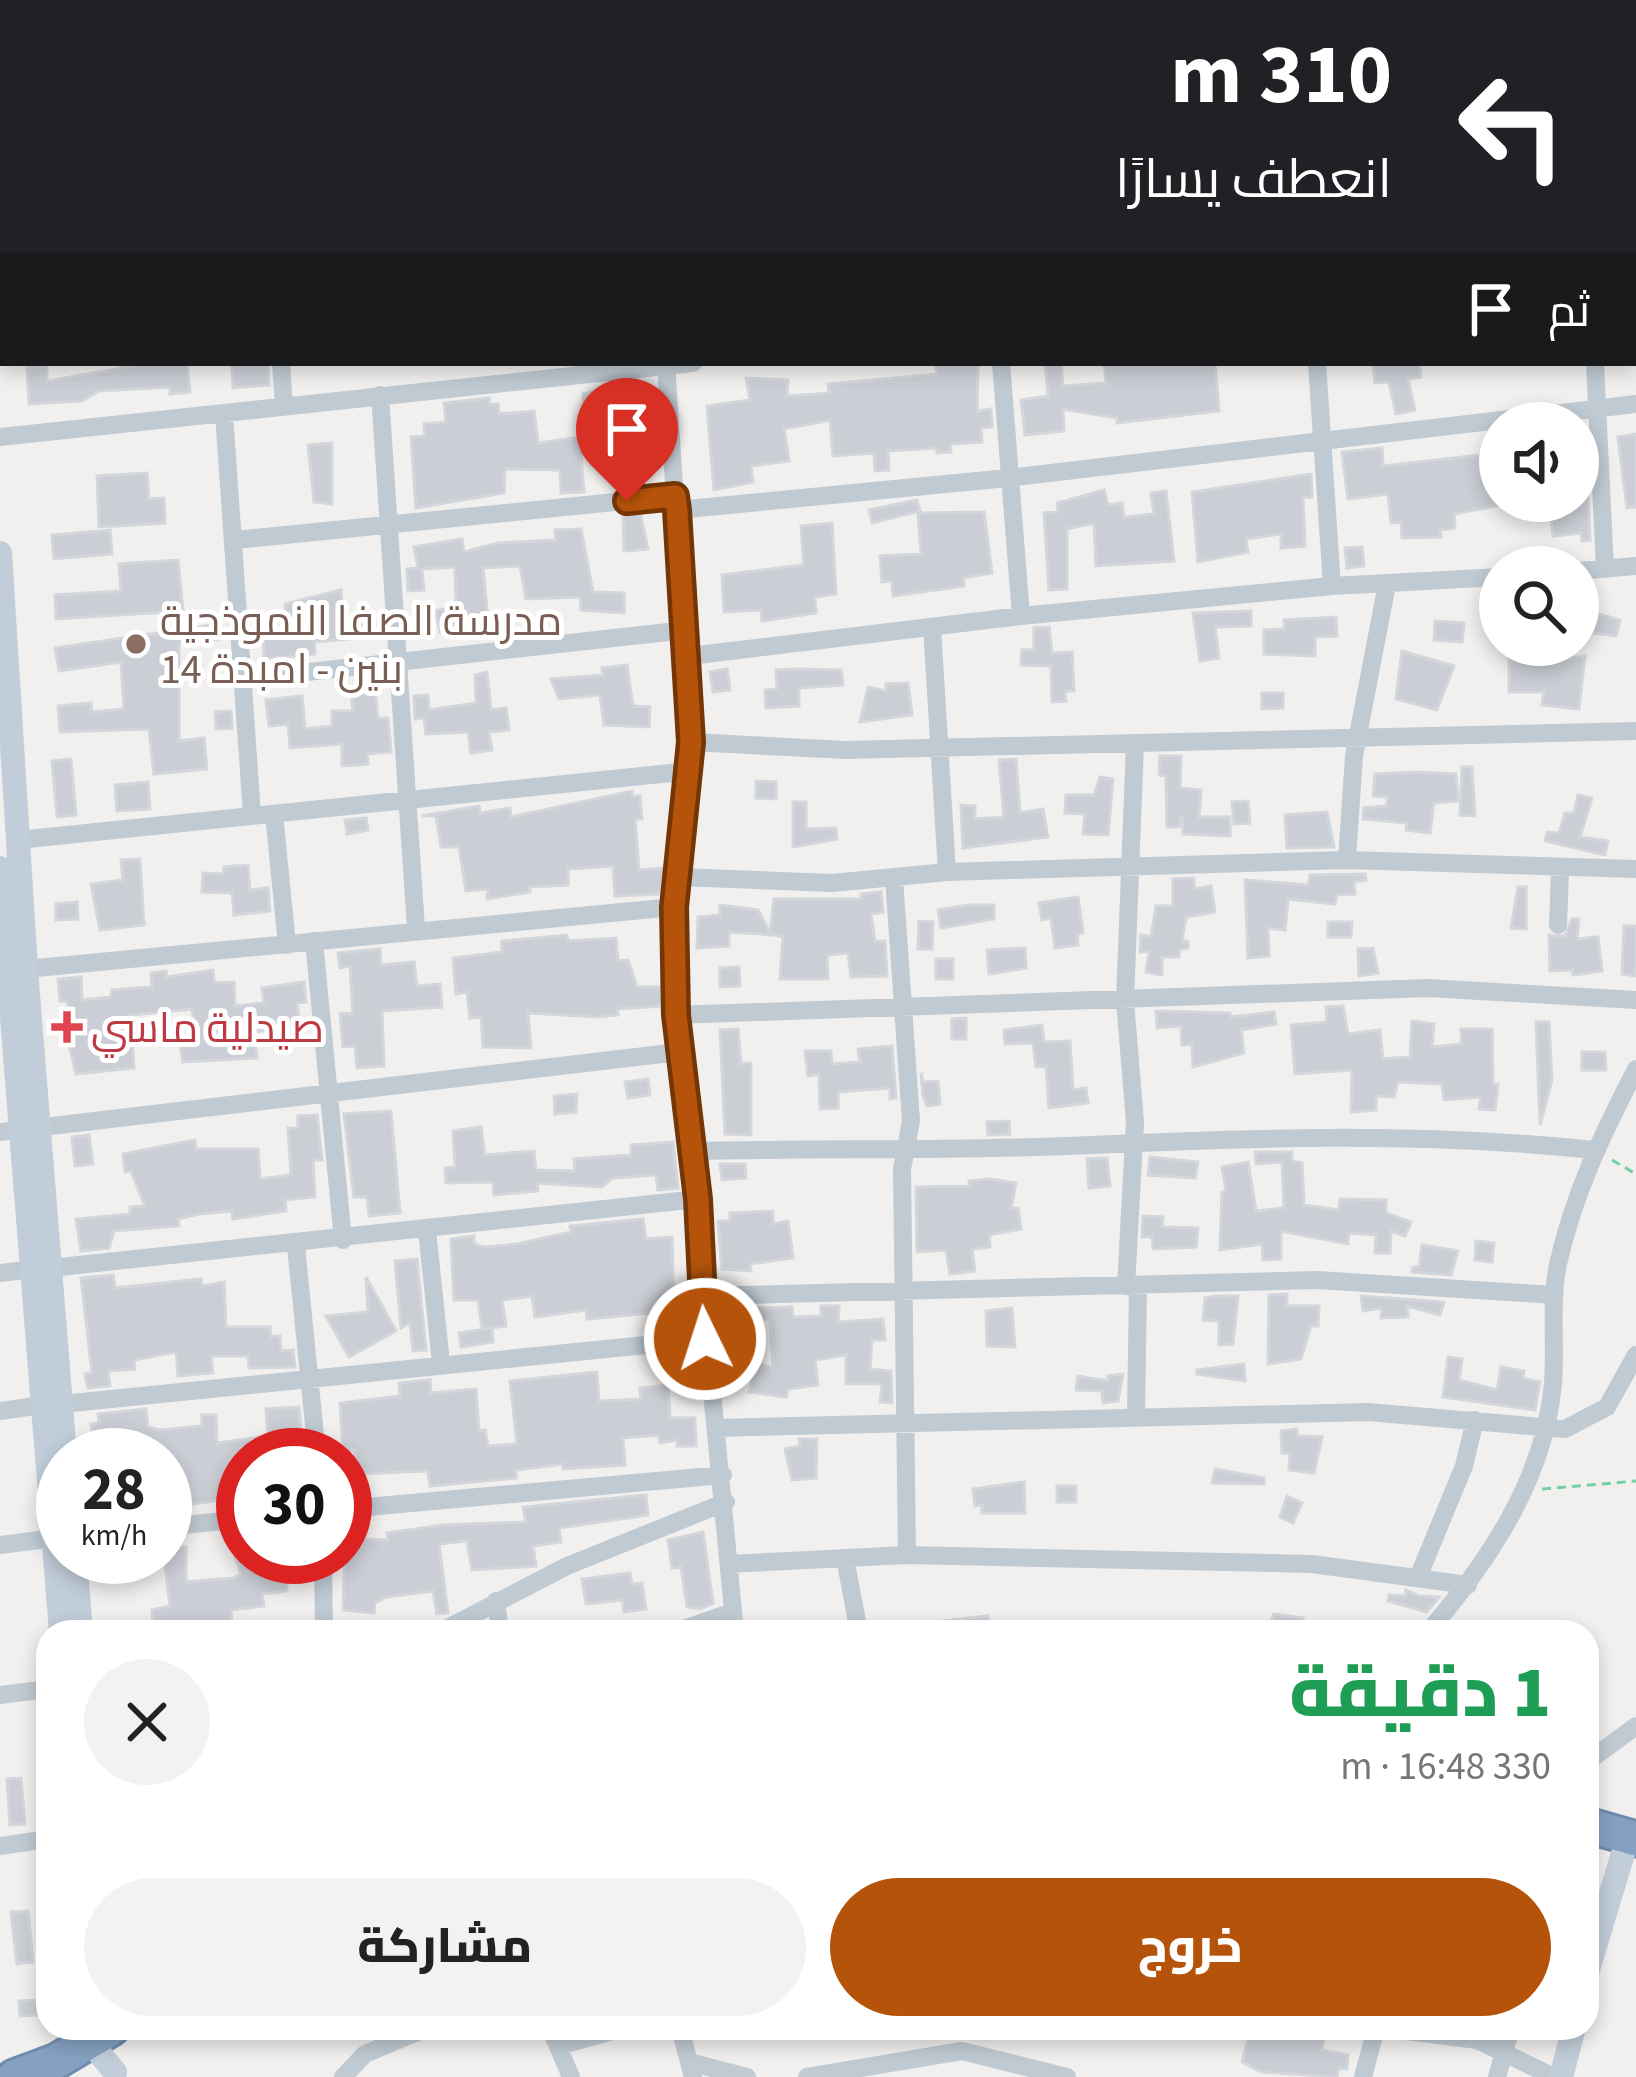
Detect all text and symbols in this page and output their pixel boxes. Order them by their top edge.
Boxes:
text: 310 m [1170,16,1392,136]
icon: left [1434,48,1590,204]
text: انعطف يسارًا [1115,142,1392,219]
icon: arrive [1458,276,1524,342]
text: ثم [1548,280,1590,344]
pin [576,378,678,501]
icon: arrive [594,396,660,462]
map controls [1479,402,1599,666]
button: sound [1479,402,1599,522]
button: search [1479,546,1599,666]
place label: مدرسة الصفا النموذجية بنين - امبدة 14 [160,592,562,700]
marker: مدرسة الصفا النموذجية بنين - امبدة 14 [123,631,149,657]
place label: صيدلية ماسي [91,999,324,1059]
marker: صيدلية ماسي [54,1014,80,1040]
position arrow [642,1276,768,1402]
speed limit sign: 30 [216,1428,372,1584]
text: 28 [82,1448,146,1533]
text: km/h [81,1514,147,1557]
text: 1 دقيقة [1289,1642,1551,1745]
button: close [84,1659,210,1785]
text: 330 m · 16:48 [1340,1739,1551,1795]
button: مشاركة [84,1878,806,2016]
button: خروج [830,1878,1551,2016]

